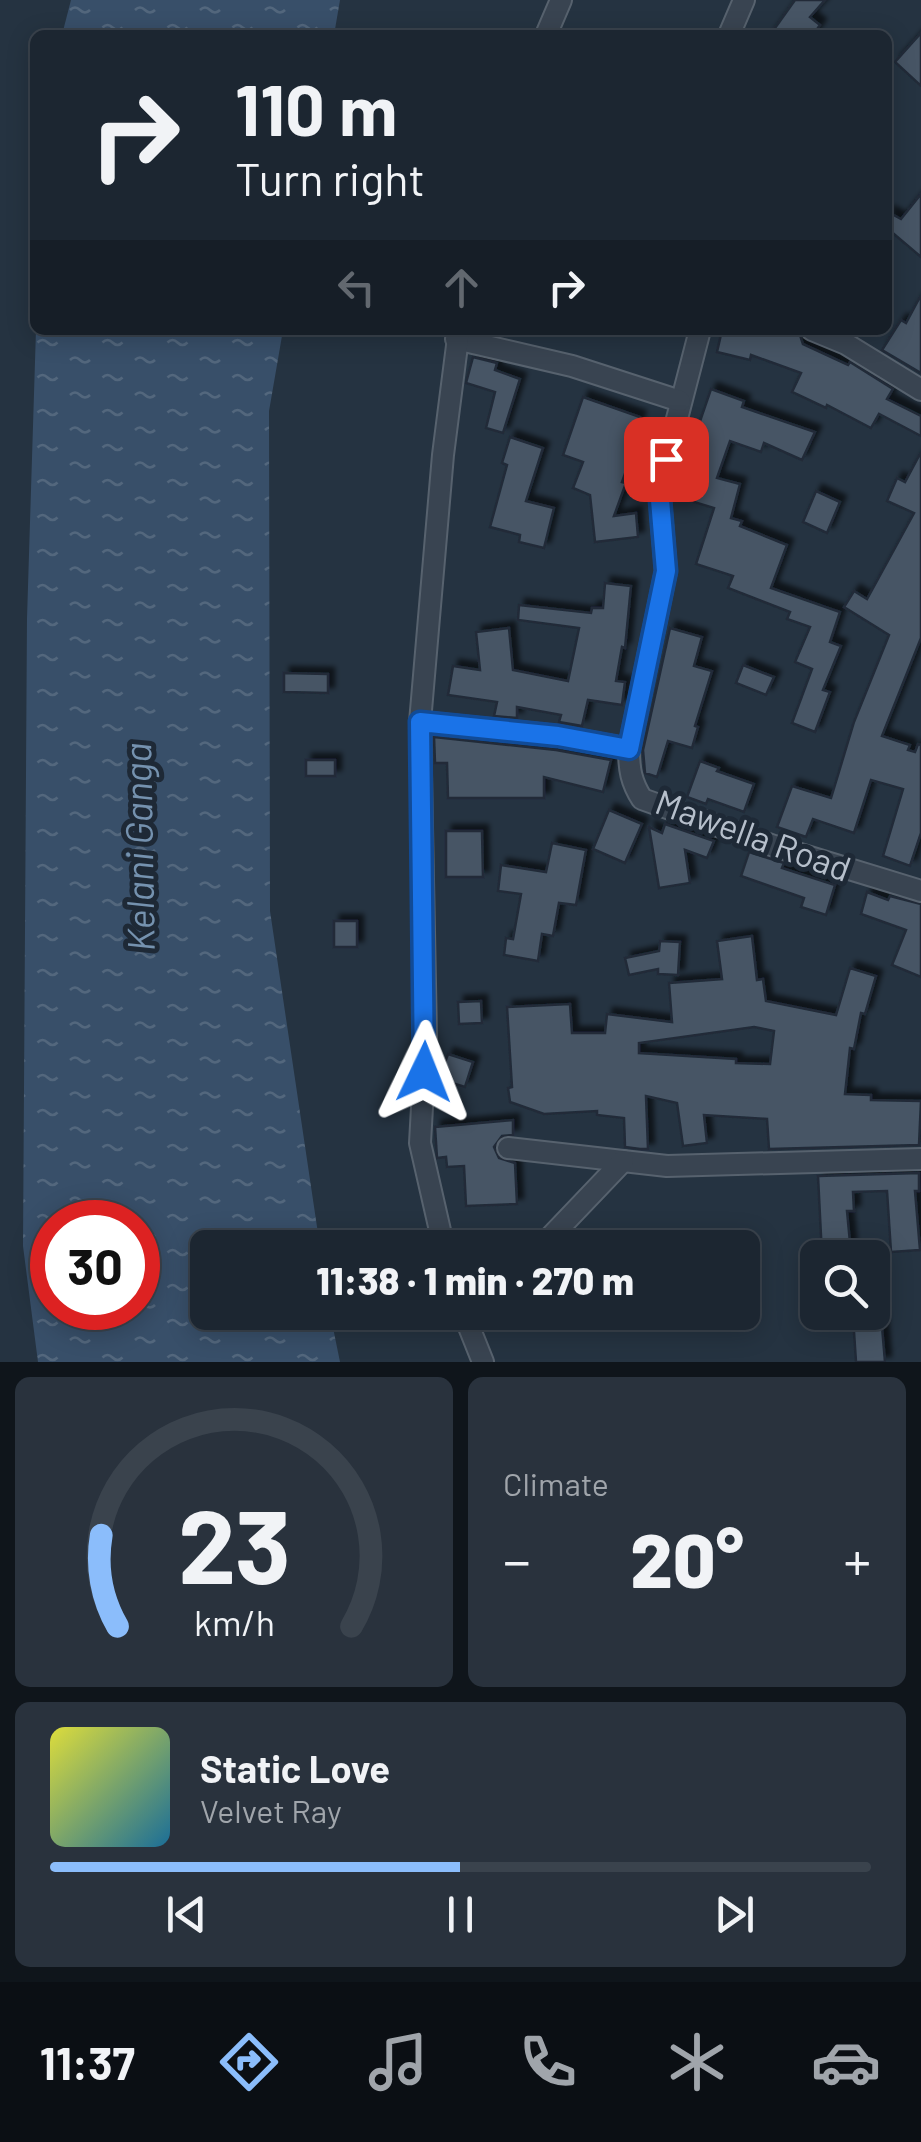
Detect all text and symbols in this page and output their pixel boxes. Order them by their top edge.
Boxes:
text: 110 m [235,66,397,150]
icon: right [70,70,200,200]
text: Turn right [235,151,425,205]
icon: left [329,260,384,315]
icon: ahead [434,260,489,315]
icon: right [539,260,594,315]
pin [624,417,709,502]
icon: arrive [639,432,694,487]
water label: Kelani Ganga [113,742,163,952]
street label: Mawella Road [650,779,857,889]
position arrow [372,1020,476,1124]
speed limit sign: 30 [30,1200,160,1330]
map controls [800,1240,890,1330]
button: search [800,1240,890,1330]
text: 11:38 · 1 min · 270 m [316,1257,634,1303]
text: Climate [503,1464,609,1502]
text: 23 [178,1480,290,1605]
text: 20° [630,1513,744,1603]
text: − [503,1526,531,1592]
text: + [843,1526,871,1592]
text: km/h [194,1600,274,1643]
text: Static Love [200,1745,390,1791]
text: Velvet Ray [200,1791,342,1829]
icon: previous [159,1887,214,1942]
icon: pause [433,1887,488,1942]
icon: next [707,1887,762,1942]
icon: directions [214,2027,284,2097]
icon: music [363,2027,433,2097]
icon: phone [513,2027,583,2097]
icon: climate [662,2027,732,2097]
icon: car [811,2027,881,2097]
text: 11:37 [40,2035,135,2089]

